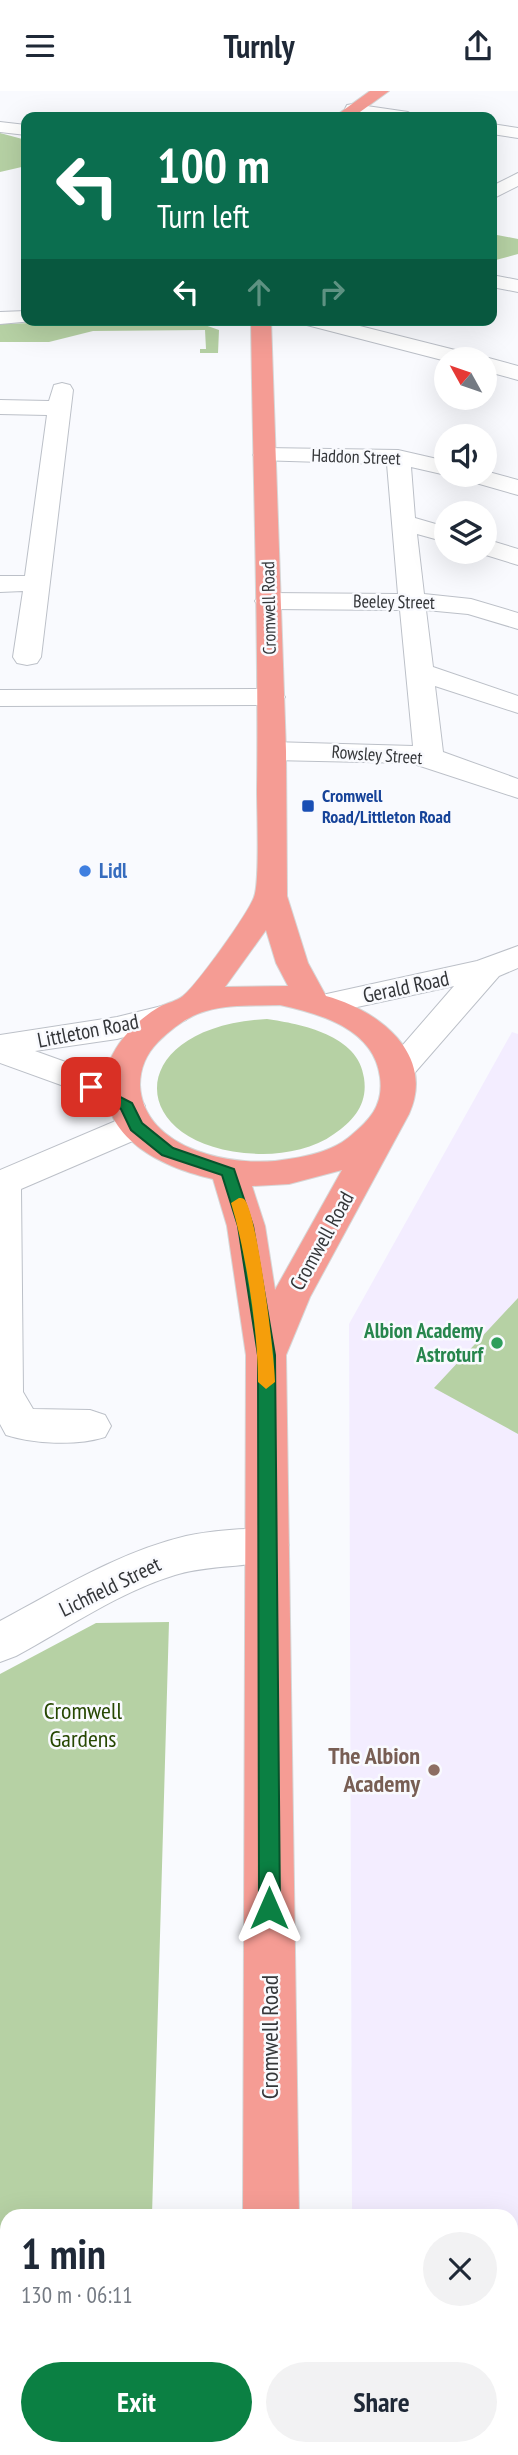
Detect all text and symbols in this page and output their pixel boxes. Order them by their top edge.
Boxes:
text: Turnly [223,25,295,67]
icon: menu [21,27,59,65]
icon: share [459,27,497,65]
text: 100 m [157,133,270,197]
icon: left [42,140,133,231]
text: Turn left [157,195,249,237]
icon: left [167,273,205,311]
icon: ahead [240,273,278,311]
icon: right [313,273,351,311]
north arrow [434,347,497,409]
map controls [434,347,497,564]
button: sound [434,424,497,487]
street label: Haddon Street [311,443,401,470]
button: layers [434,501,497,564]
street label: Cromwell Road [256,561,281,655]
street label: Beeley Street [353,589,435,614]
street label: Rowsley Street [331,740,423,769]
place label: Cromwell Road/Littleton Road [322,784,451,828]
marker: Cromwell Road/Littleton Road [300,798,316,814]
place label: Lidl [99,857,128,884]
marker: Lidl [77,863,93,879]
street label: Gerald Road [360,964,451,1009]
street label: Littleton Road [35,1007,141,1054]
pin [61,1057,121,1117]
icon: arrive [72,1068,110,1106]
street label: Cromwell Road [283,1187,360,1295]
place label: Albion Academy Astroturf [363,1317,484,1368]
marker: Albion Academy Astroturf [489,1335,505,1351]
street label: Lichfield Street [55,1550,165,1623]
park label: Cromwell Gardens [44,1695,123,1754]
place label: The Albion Academy [328,1740,420,1799]
marker: The Albion Academy [426,1762,442,1778]
position arrow [232,1871,306,1945]
street label: Cromwell Road [254,1975,285,2099]
text: 1 min [21,2226,106,2281]
button: close [423,2232,497,2306]
text: 130 m · 06:11 [21,2280,133,2309]
button: Exit [21,2362,252,2442]
button: Share [266,2362,497,2442]

